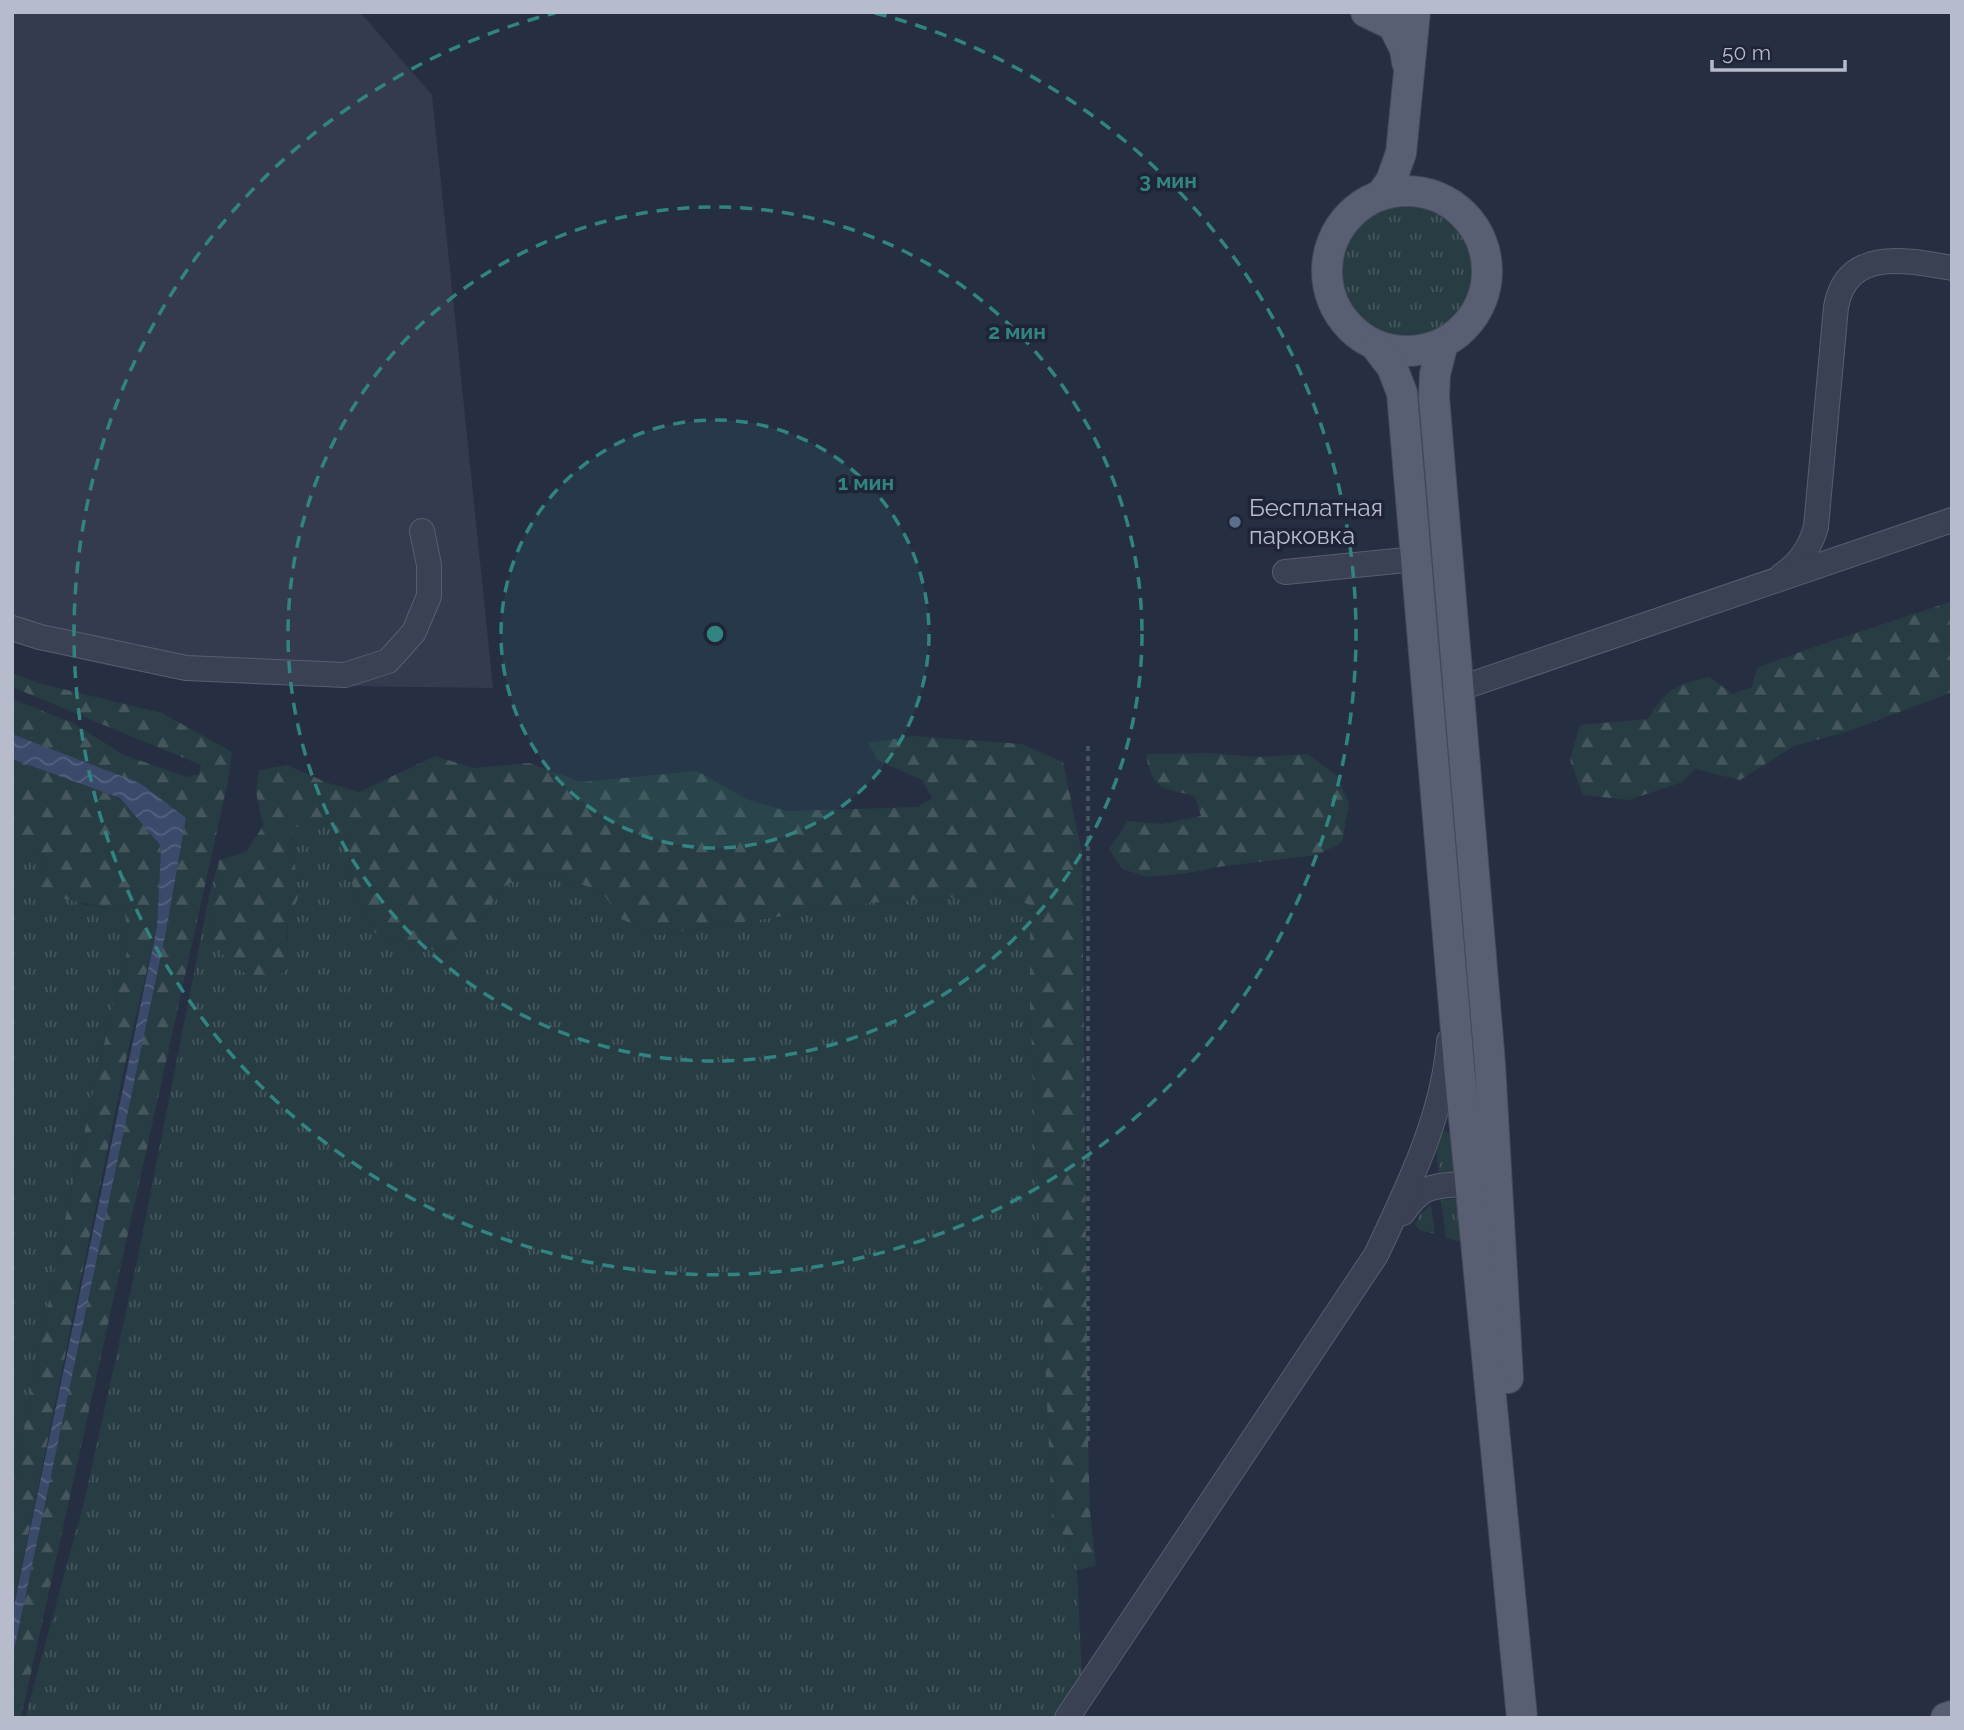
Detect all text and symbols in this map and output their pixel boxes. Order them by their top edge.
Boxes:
scale bar [1712,28,1845,72]
text: 50 m [1722,40,1771,65]
text: 3 мин [1139,168,1197,193]
text: 2 мин [988,319,1046,344]
text: 1 мин [838,470,894,495]
place label: Бесплатная парковка [1249,493,1383,550]
marker: Бесплатная парковка [1227,514,1243,530]
centre of rings [703,622,727,646]

